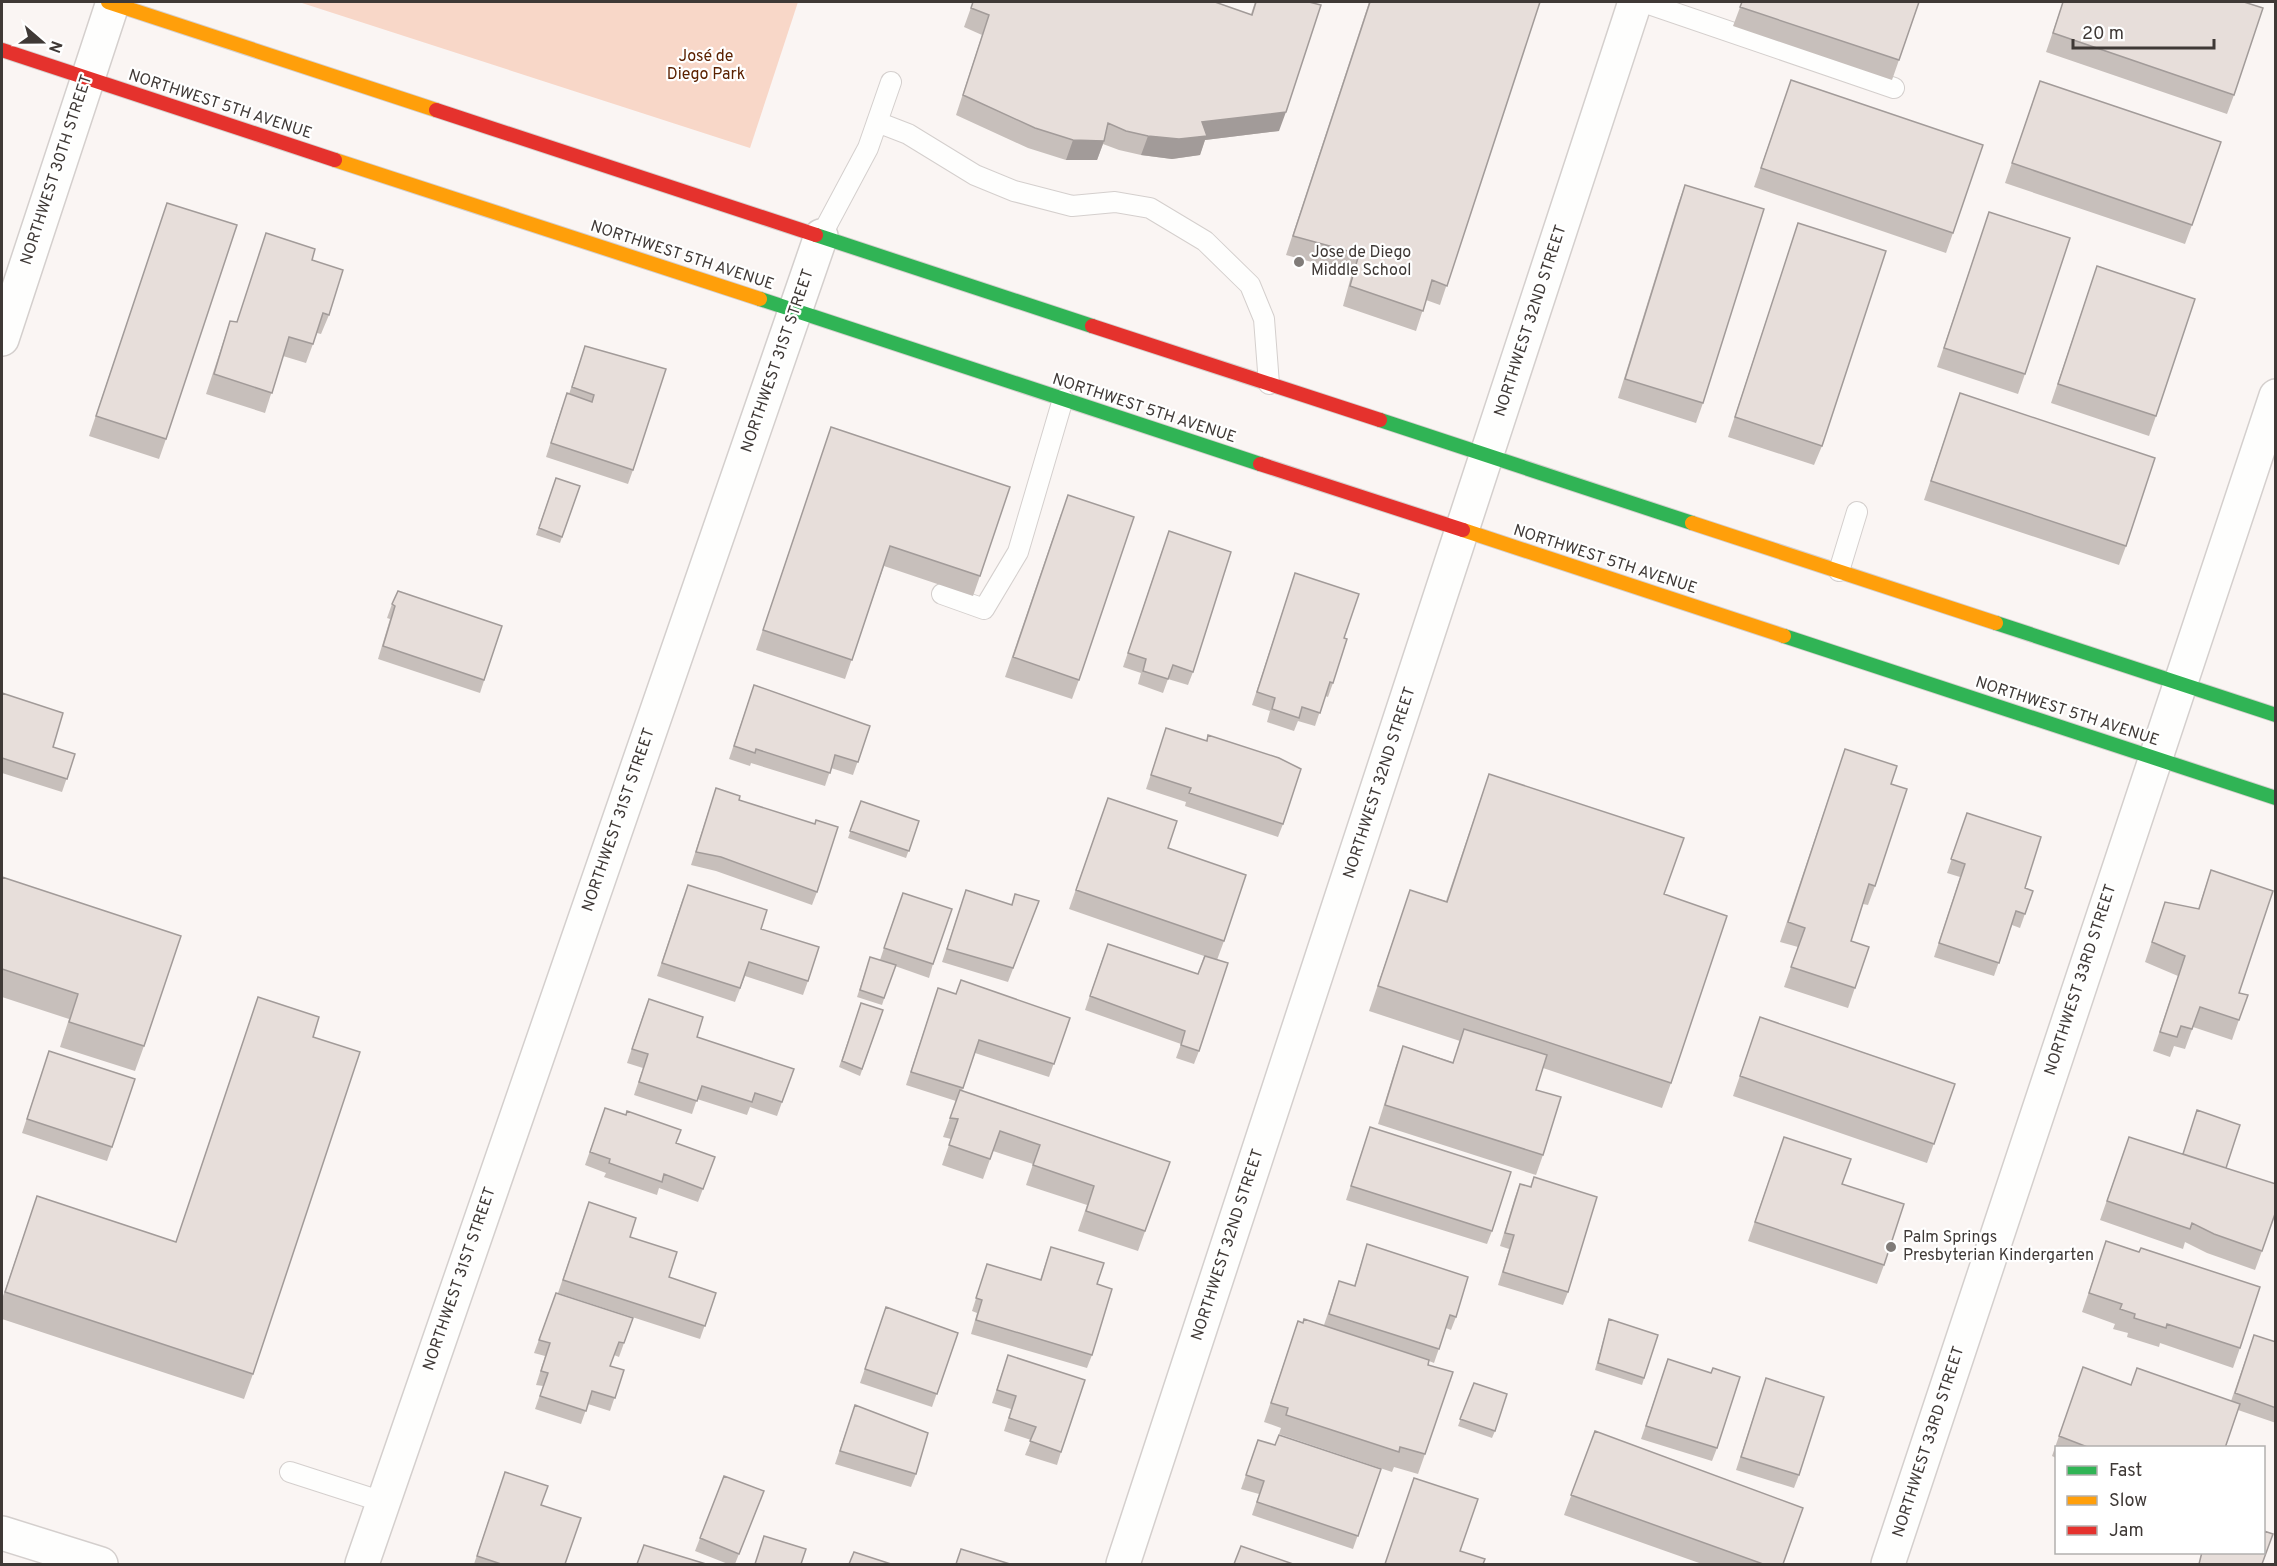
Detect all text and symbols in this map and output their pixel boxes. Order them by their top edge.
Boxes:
north arrow [12,12,72,72]
scale bar [2073,12,2214,50]
text: 20 m [2082,23,2124,46]
text: N [43,38,66,55]
park label: José de Diego Park [667,47,745,85]
street label: NORTHWEST 5TH AVENUE [126,66,314,144]
street label: NORTHWEST 30TH STREET [17,72,97,268]
street label: NORTHWEST 5TH AVENUE [588,217,776,295]
street label: NORTHWEST 32ND STREET [1491,223,1571,419]
place label: Jose de Diego Middle School [1311,243,1411,281]
marker: Jose de Diego Middle School [1292,255,1306,269]
street label: NORTHWEST 31ST STREET [737,267,819,455]
street label: NORTHWEST 5TH AVENUE [1050,370,1238,448]
street label: NORTHWEST 5TH AVENUE [1511,521,1699,599]
street label: NORTHWEST 5TH AVENUE [1973,673,2161,751]
street label: NORTHWEST 32ND STREET [1340,685,1420,881]
street label: NORTHWEST 31ST STREET [578,726,660,914]
street label: NORTHWEST 33RD STREET [2041,882,2121,1078]
street label: NORTHWEST 32ND STREET [1188,1147,1268,1343]
street label: NORTHWEST 31ST STREET [419,1185,501,1373]
place label: Palm Springs Presbyterian Kindergarten [1903,1228,2094,1266]
marker: Palm Springs Presbyterian Kindergarten [1884,1240,1898,1254]
street label: NORTHWEST 33RD STREET [1889,1344,1969,1540]
legend [2055,1446,2265,1554]
text: Fast [2109,1460,2142,1483]
text: Slow [2109,1490,2147,1513]
text: Jam [2109,1520,2144,1543]

